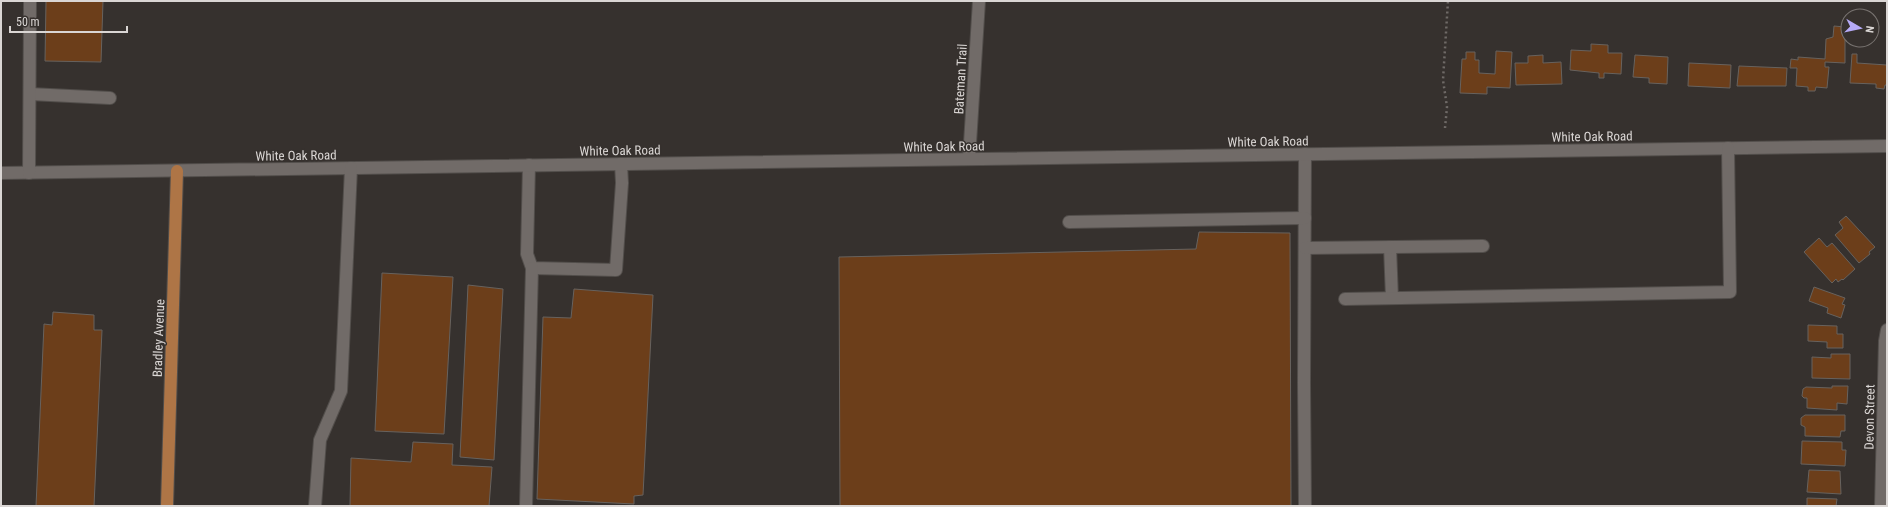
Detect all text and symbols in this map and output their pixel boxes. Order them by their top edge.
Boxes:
scale bar [10,8,127,34]
north arrow [1840,8,1880,48]
text: 50 m [16,15,40,29]
text: N [1862,25,1876,34]
street label: Bateman Trail [951,43,970,115]
street label: White Oak Road [1551,128,1633,145]
street label: White Oak Road [1227,133,1309,150]
street label: White Oak Road [903,138,985,155]
street label: White Oak Road [579,142,661,159]
street label: White Oak Road [255,147,337,164]
street label: Bradley Avenue [150,299,167,377]
street label: Devon Street [1861,384,1878,450]

